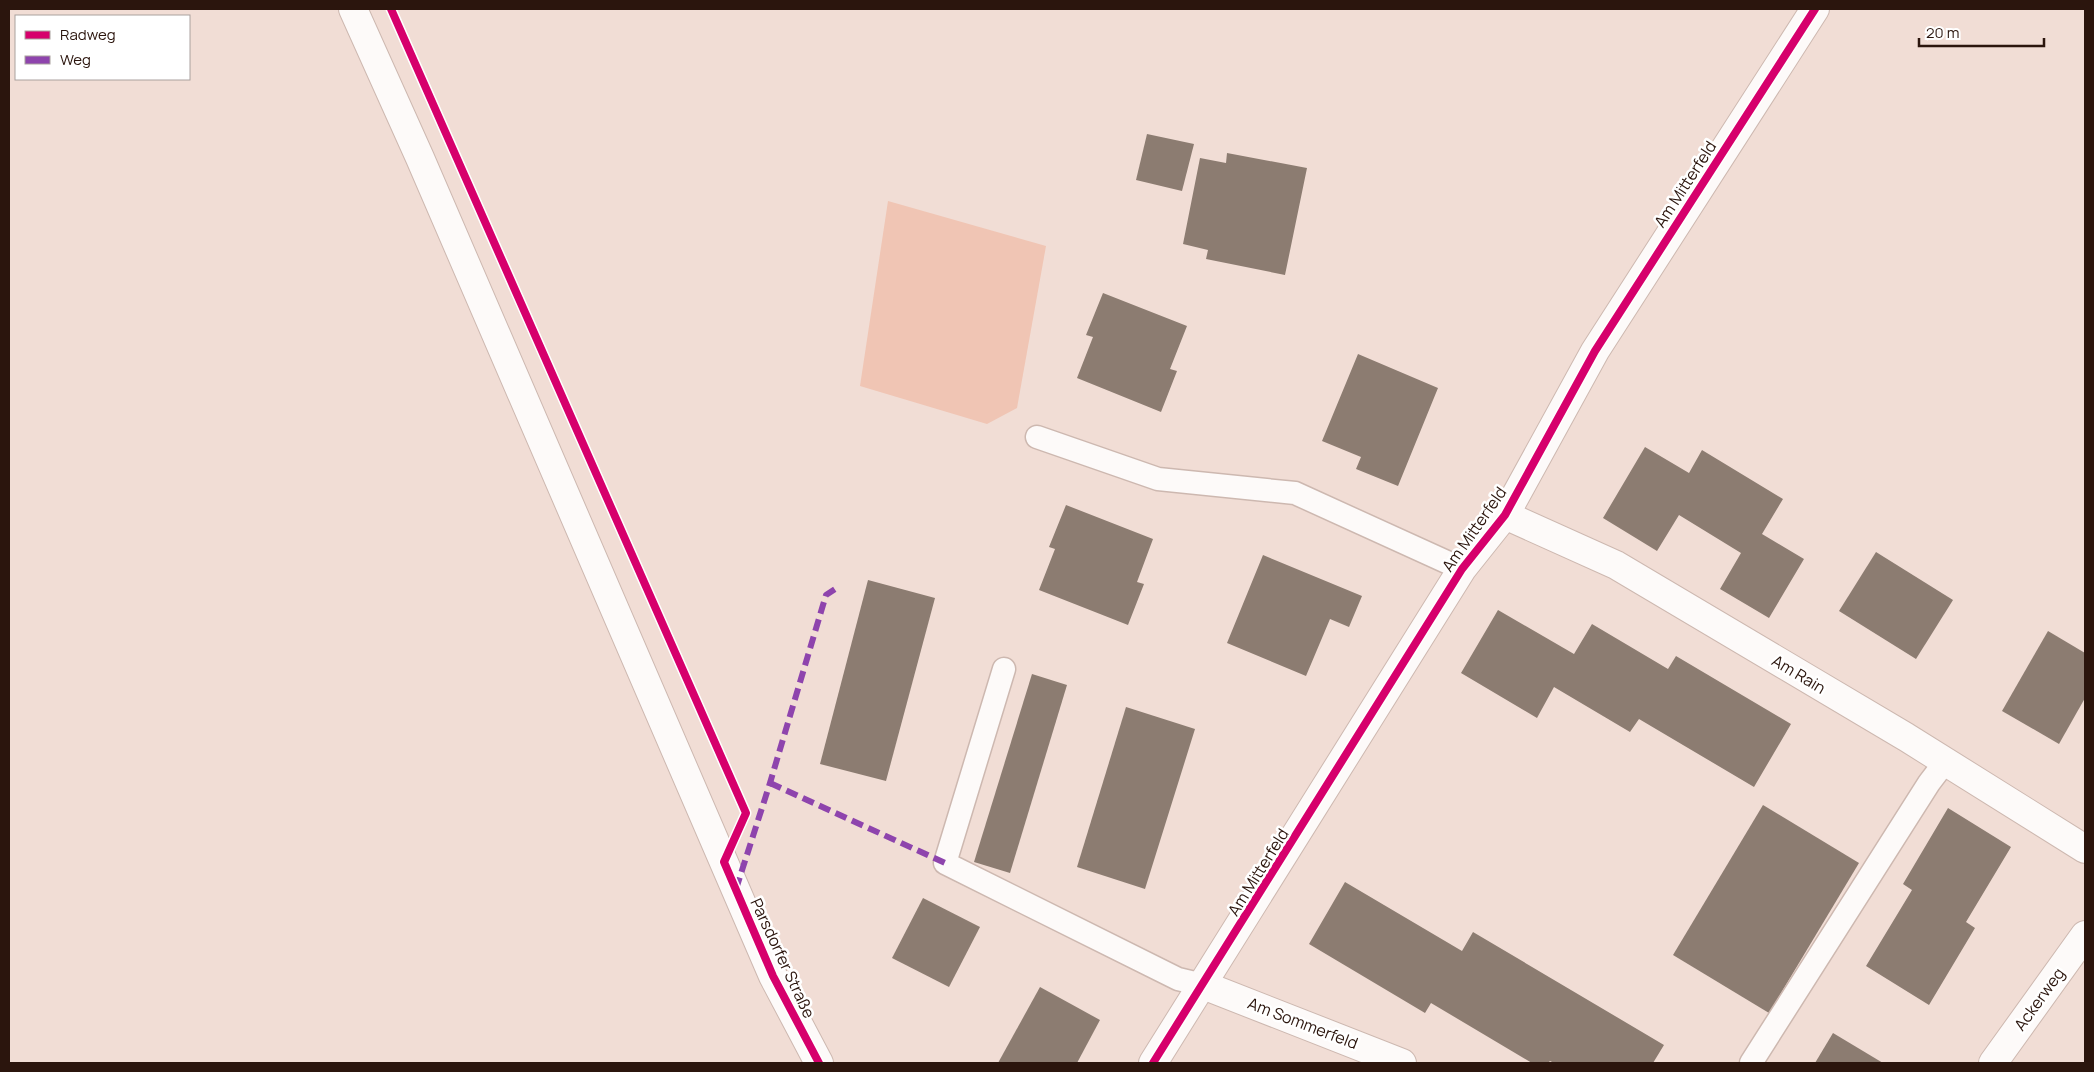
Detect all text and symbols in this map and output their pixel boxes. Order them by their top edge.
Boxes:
legend [15,15,190,80]
scale bar [1919,15,2044,47]
text: 20 m [1926,22,1959,43]
text: Radweg [60,24,116,45]
text: Weg [60,49,91,70]
street label: Am Mitterfeld [1649,136,1721,232]
street label: Am Mitterfeld [1437,482,1511,576]
street label: Am Rain [1768,649,1830,699]
street label: Am Mitterfeld [1222,824,1294,920]
street label: Parsdorfer Straße [746,894,820,1022]
street label: Ackerweg [2009,963,2069,1035]
street label: Am Sommerfeld [1245,992,1361,1054]

